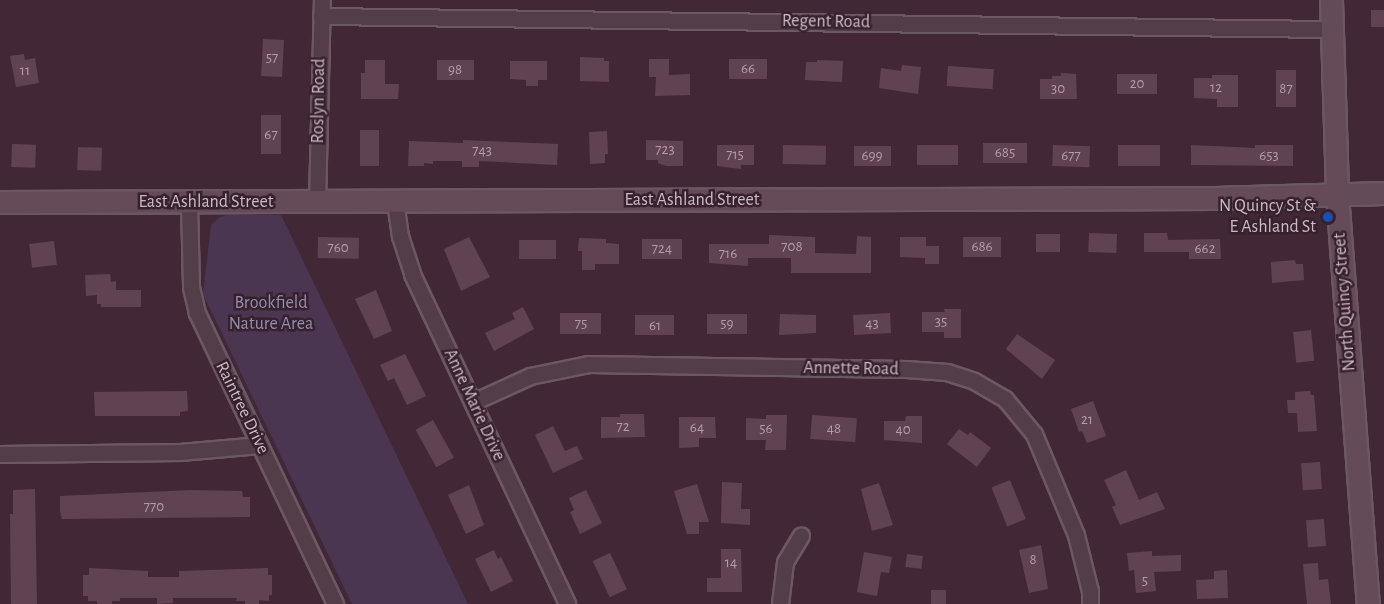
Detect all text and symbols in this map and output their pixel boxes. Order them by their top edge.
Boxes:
street label: Regent Road [782,10,870,34]
house number: 57 [266,49,278,67]
street label: Roslyn Road [307,58,331,144]
house number: 66 [741,60,755,78]
house number: 98 [448,61,462,79]
house number: 11 [20,62,30,80]
house number: 20 [1130,75,1144,93]
house number: 12 [1210,79,1222,97]
house number: 30 [1051,80,1065,98]
house number: 87 [1279,80,1293,98]
house number: 67 [264,126,278,144]
house number: 723 [655,141,675,159]
house number: 743 [472,142,492,160]
house number: 685 [995,144,1015,162]
house number: 715 [726,146,744,164]
house number: 699 [861,147,883,165]
house number: 677 [1061,147,1081,165]
house number: 653 [1259,147,1279,165]
street label: East Ashland Street [625,189,759,211]
street label: East Ashland Street [139,191,273,213]
place label: N Quincy St & E Ashland St [1219,196,1316,238]
marker: N Quincy St & E Ashland St [1321,210,1335,224]
street label: North Quincy Street [1329,232,1361,372]
house number: 708 [781,238,803,256]
house number: 686 [971,238,993,256]
house number: 760 [327,239,349,257]
house number: 724 [652,240,672,258]
house number: 662 [1195,240,1215,258]
house number: 716 [719,245,737,263]
park label: Brookfield Nature Area [229,293,313,336]
house number: 35 [935,313,947,331]
house number: 75 [575,315,587,333]
house number: 59 [720,315,734,333]
house number: 43 [865,315,879,333]
house number: 61 [649,317,661,335]
street label: Anne Marie Drive [439,346,509,464]
street label: Annette Road [803,357,899,381]
street label: Raintree Drive [210,358,274,458]
house number: 21 [1081,411,1093,429]
house number: 72 [616,418,630,436]
house number: 64 [690,419,704,437]
house number: 56 [759,420,773,438]
house number: 48 [827,420,841,438]
house number: 40 [895,421,911,439]
house number: 770 [144,498,164,516]
house number: 8 [1029,551,1037,569]
house number: 14 [725,554,737,572]
house number: 5 [1142,572,1148,590]

